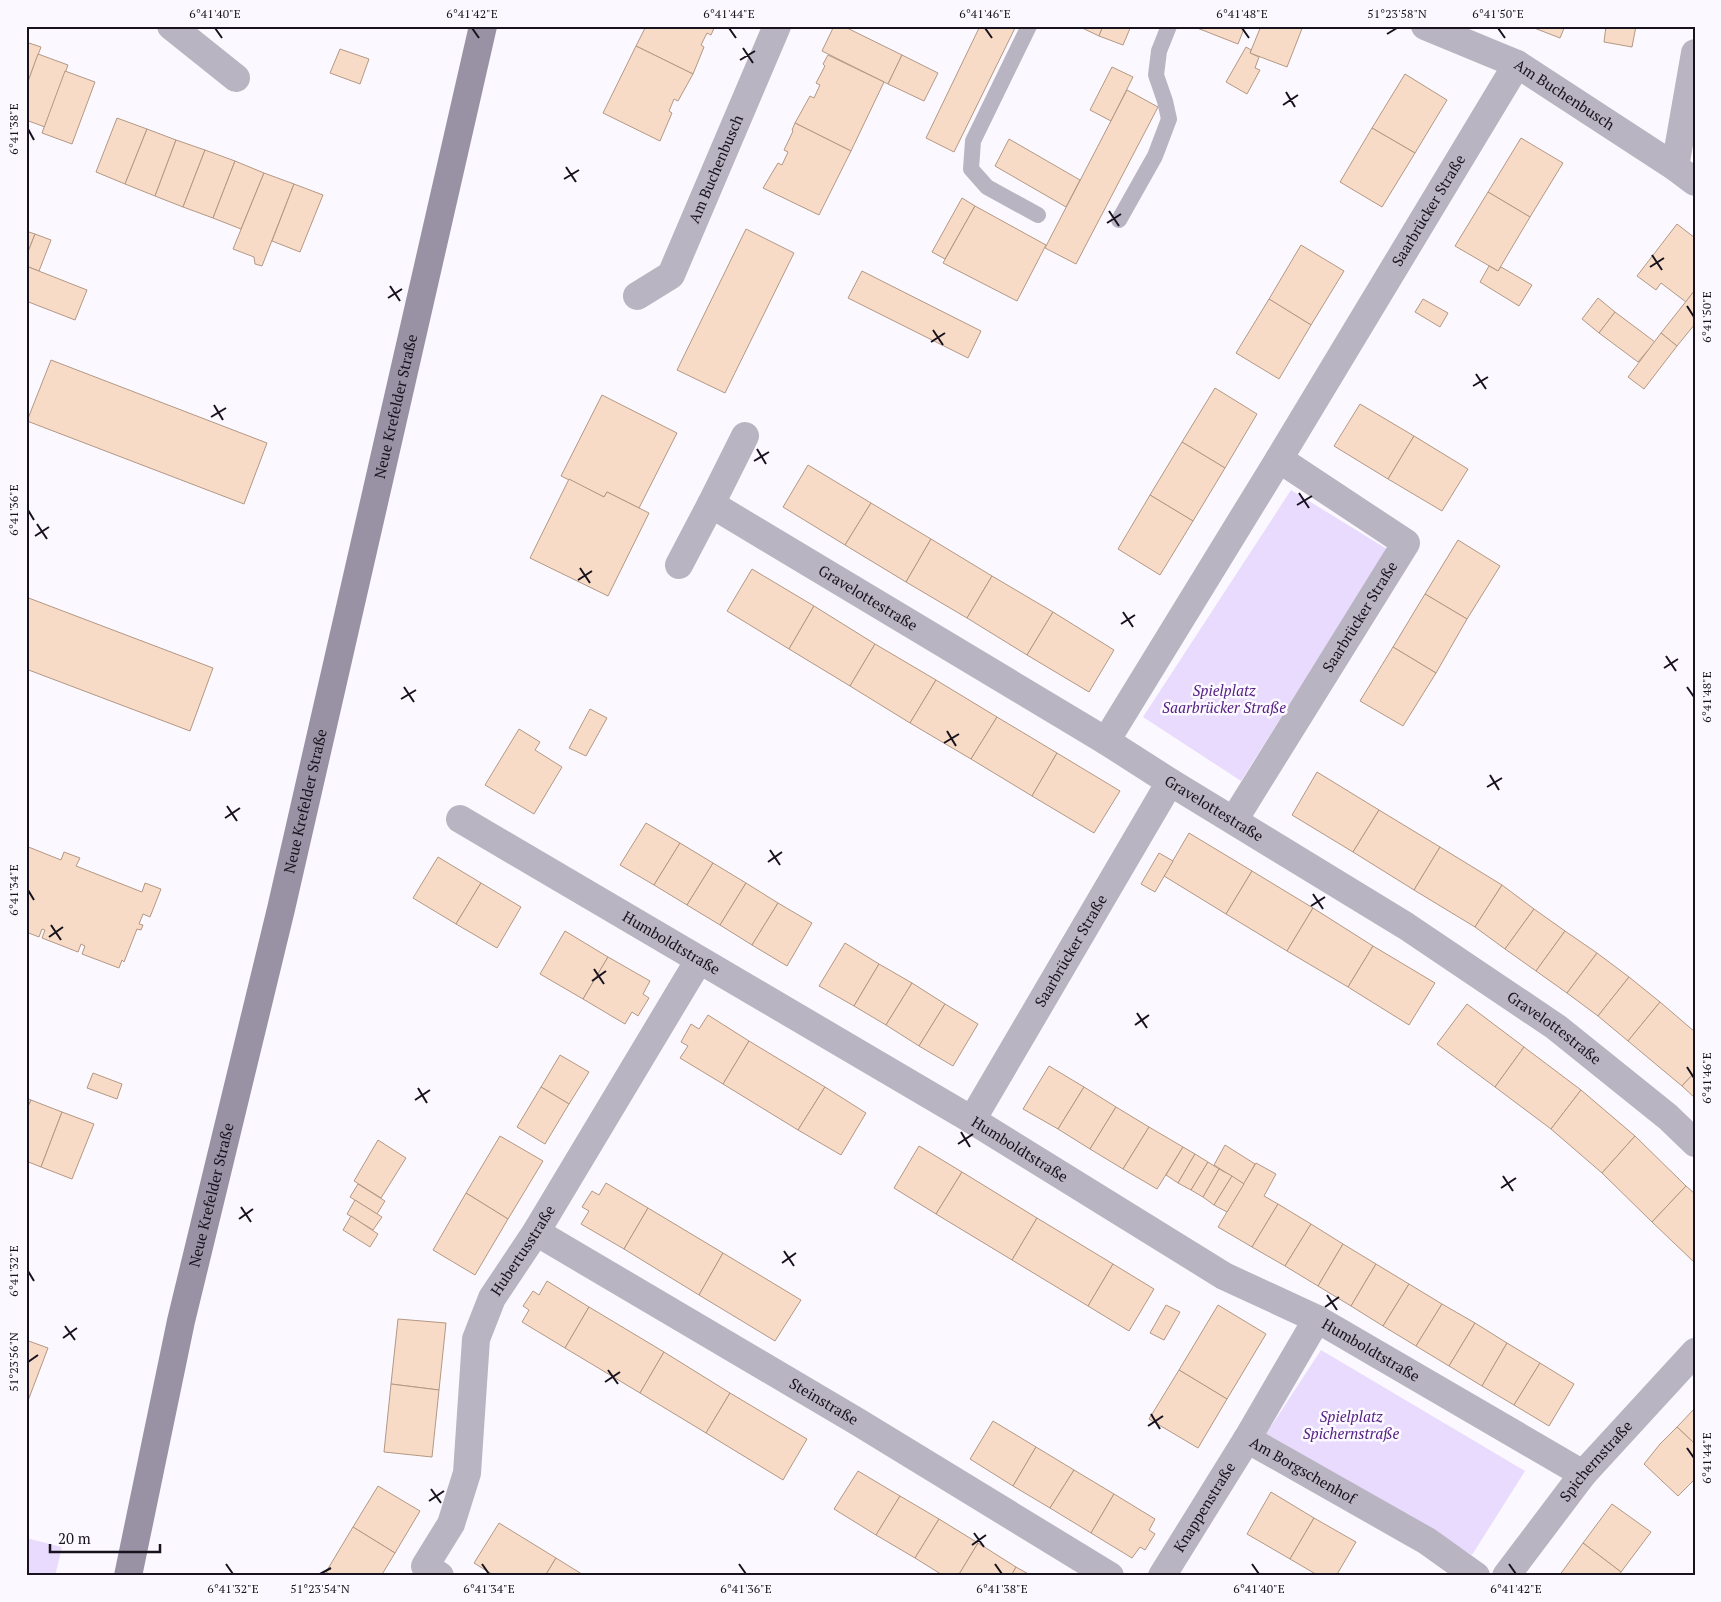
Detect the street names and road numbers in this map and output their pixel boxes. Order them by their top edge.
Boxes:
street label: Am Buchenbusch [1511,54,1619,134]
street label: Am Buchenbusch [683,111,747,226]
street label: Saarbrücker Straße [1387,150,1469,270]
street label: Neue Krefelder Straße [369,332,421,480]
street label: Saarbrücker Straße [1317,557,1401,676]
street label: Gravelottestraße [815,560,922,635]
street label: Neue Krefelder Straße [278,727,331,875]
street label: Gravelottestraße [1161,770,1268,846]
street label: Saarbrücker Straße [1029,890,1111,1010]
street label: Humboldtstraße [619,906,724,979]
street label: Gravelottestraße [1504,986,1606,1069]
street label: Humboldtstraße [968,1111,1072,1186]
street label: Neue Krefelder Straße [183,1121,238,1269]
street label: Hubertusstraße [485,1201,559,1299]
street label: Humboldtstraße [1319,1313,1424,1386]
street label: Steinstraße [786,1373,862,1429]
street label: Spichernstraße [1555,1416,1636,1505]
street label: Am Borgschenhof [1246,1432,1361,1508]
street label: Knappenstraße [1168,1458,1239,1555]

